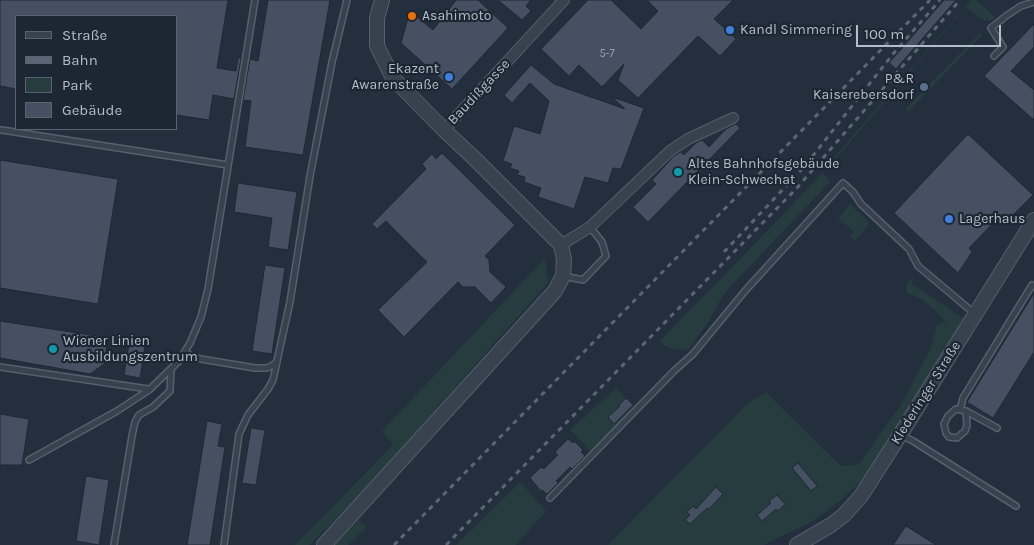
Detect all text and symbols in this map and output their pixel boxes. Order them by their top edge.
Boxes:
place label: Asahimoto [422,8,491,24]
marker: Asahimoto [406,10,418,22]
legend [15,15,178,130]
scale bar [859,15,1004,47]
place label: Kandl Simmering [740,22,852,38]
marker: Kandl Simmering [724,24,736,36]
text: 100 m [864,25,904,43]
text: Straße [62,26,107,44]
house number: 5-7 [599,47,615,61]
text: Bahn [62,51,98,69]
street label: Baudißgasse [444,56,514,128]
place label: Ekazent Awarenstraße [352,61,439,94]
marker: Ekazent Awarenstraße [443,71,455,83]
place label: P&R Kaiserebersdorf [813,71,914,104]
text: Park [62,76,92,94]
marker: P&R Kaiserebersdorf [918,81,930,93]
text: Gebäude [62,101,122,119]
place label: Altes Bahnhofsgebäude Klein-Schwechat [688,156,839,188]
marker: Altes Bahnhofsgebäude Klein-Schwechat [672,166,684,178]
place label: Lagerhaus [959,211,1025,227]
marker: Lagerhaus [943,213,955,225]
place label: Wiener Linien Ausbildungszentrum [63,333,198,366]
street label: Klederinger Straße [887,338,965,448]
marker: Wiener Linien Ausbildungszentrum [47,343,59,355]

